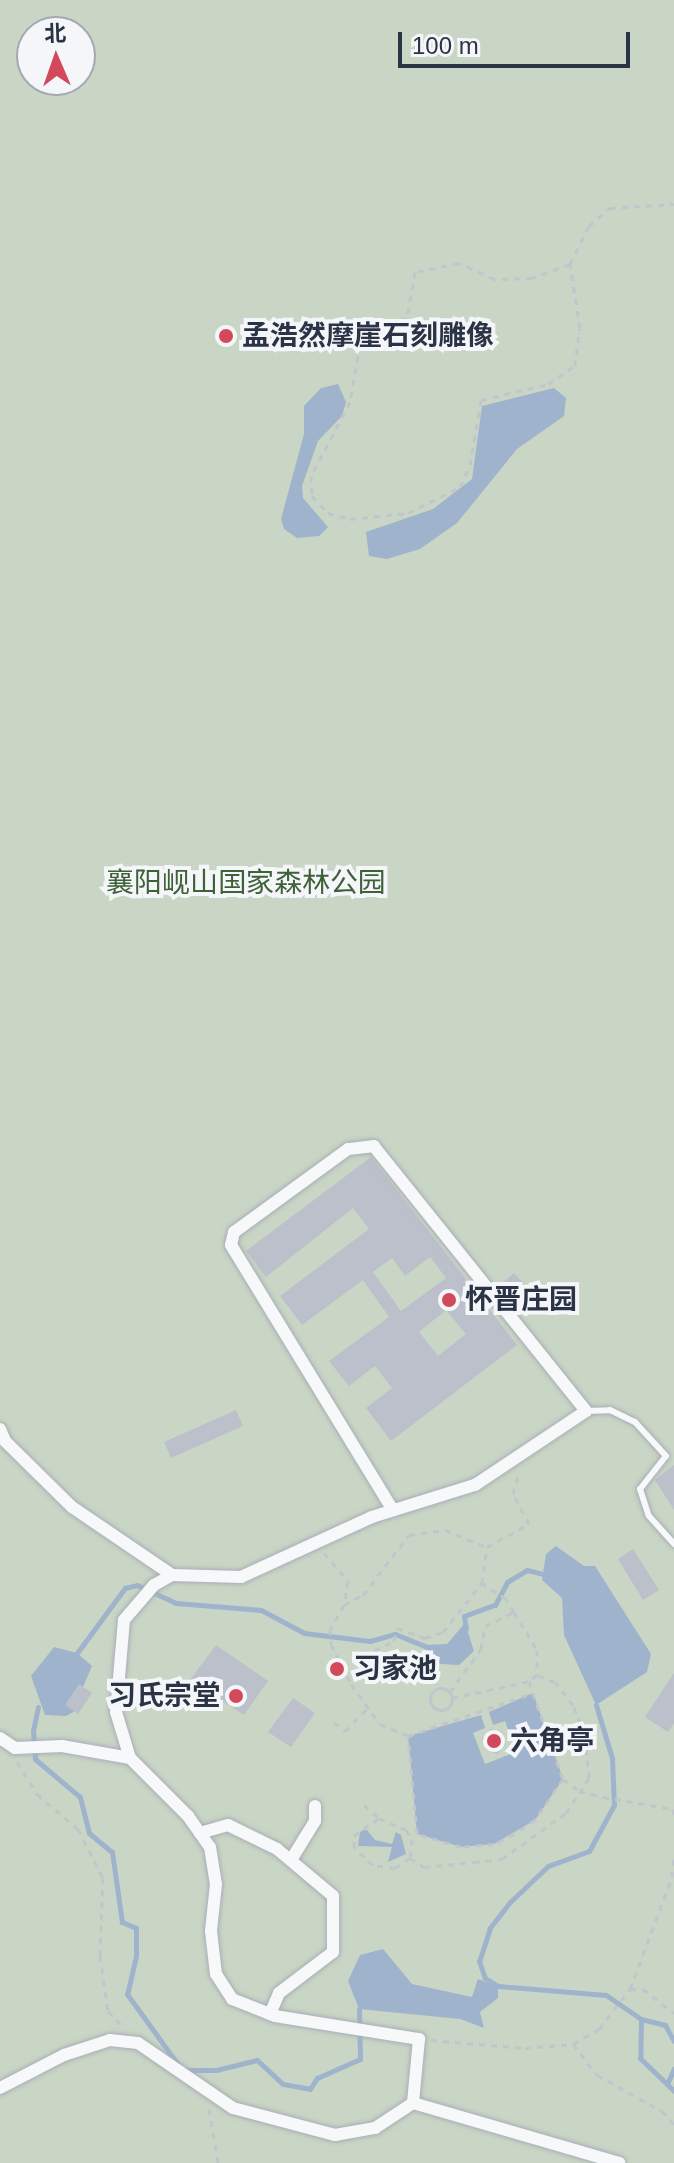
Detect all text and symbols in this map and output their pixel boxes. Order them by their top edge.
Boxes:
north arrow [16,16,96,96]
scale bar [402,16,634,66]
text: 北 [44,21,67,46]
text: 100 m [412,32,479,59]
place label: 孟浩然摩崖石刻雕像 [242,319,494,353]
marker: 孟浩然摩崖石刻雕像 [217,327,235,345]
park label: 襄阳岘山国家森林公园 [106,866,386,900]
place label: 怀晋庄园 [465,1283,577,1317]
marker: 怀晋庄园 [440,1291,458,1309]
place label: 习家池 [353,1652,437,1686]
marker: 习家池 [328,1660,346,1678]
place label: 习氏宗堂 [108,1679,220,1713]
marker: 习氏宗堂 [227,1687,245,1705]
place label: 六角亭 [510,1724,594,1758]
marker: 六角亭 [485,1732,503,1750]

